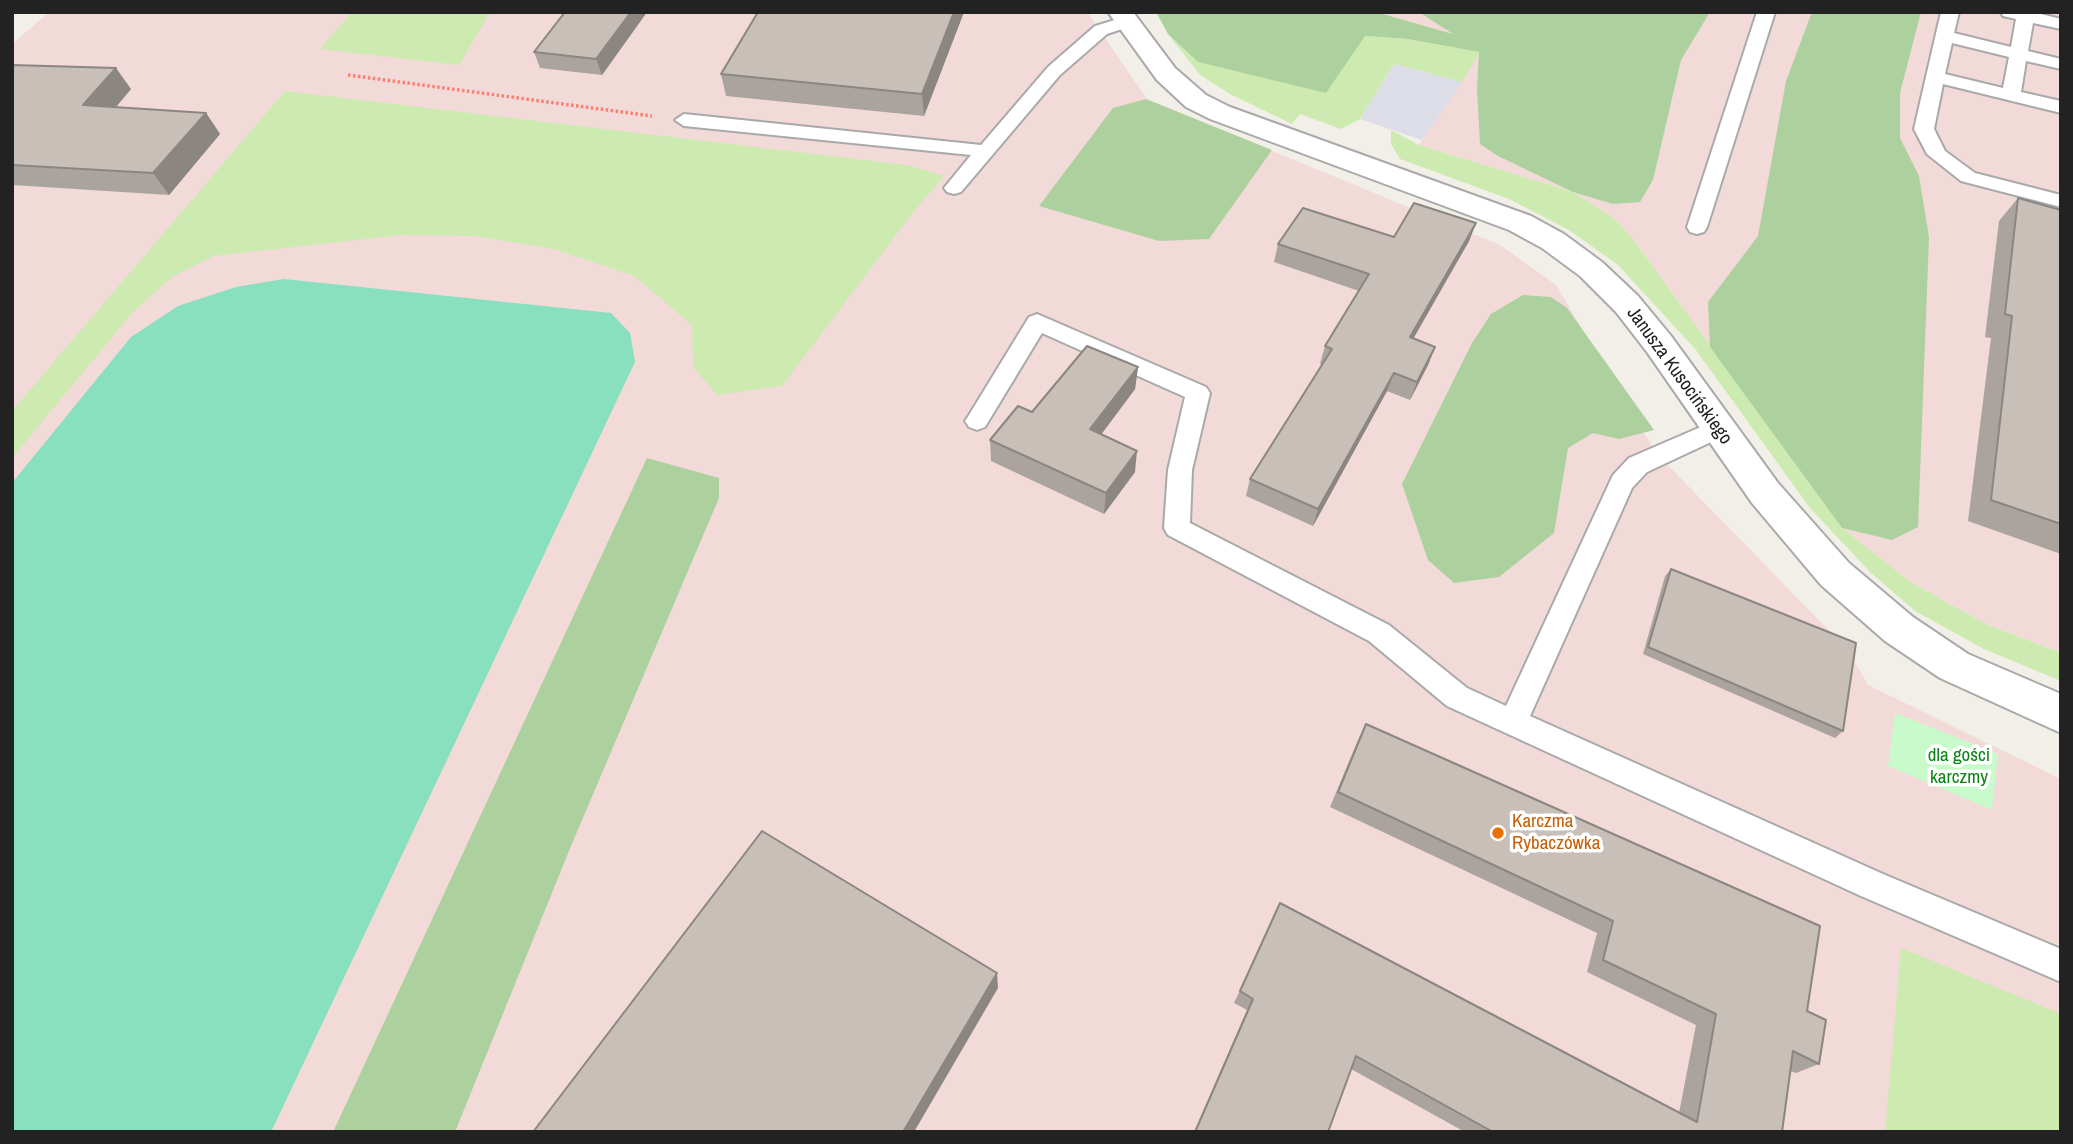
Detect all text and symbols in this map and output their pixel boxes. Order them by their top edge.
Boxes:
street label: Janusza Kusocińskiego [1621,303,1737,449]
park label: dla gości karczmy [1928,745,1990,789]
place label: Karczma Rybaczówka [1512,811,1600,855]
marker: Karczma Rybaczówka [1490,825,1506,841]

